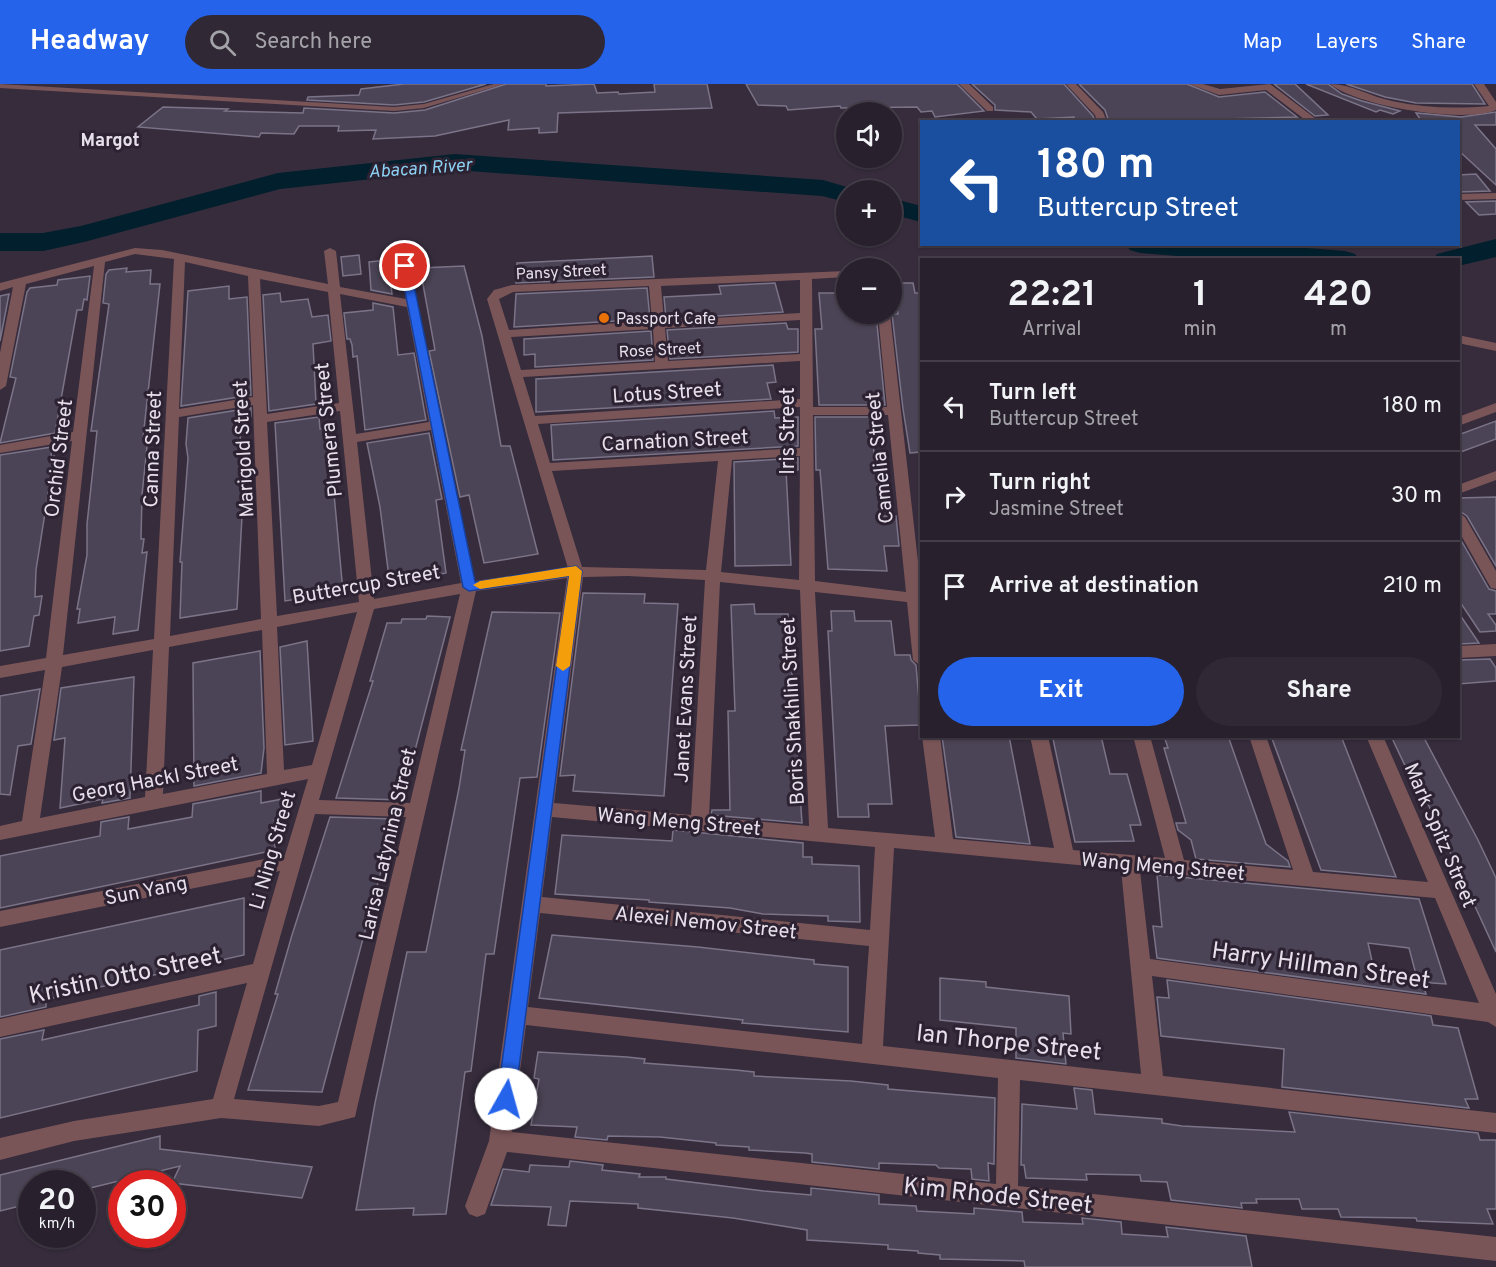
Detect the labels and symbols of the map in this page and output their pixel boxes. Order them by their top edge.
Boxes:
district label: Margot [80,130,140,153]
water label: Abacan River [368,154,475,185]
pin [379,240,430,291]
street label: Pansy Street [515,261,607,285]
place label: Passport Cafe [616,310,716,330]
marker: Passport Cafe [597,311,611,325]
street label: Rose Street [618,339,702,363]
street label: Plumera Street [310,361,350,498]
street label: Lotus Street [612,377,723,411]
street label: Marigold Street [228,380,262,518]
street label: Iris Street [776,387,802,475]
street label: Canna Street [139,390,169,508]
street label: Camelia Street [861,391,901,525]
street label: Orchid Street [40,397,80,519]
street label: Carnation Street [601,425,749,459]
street label: Buttercup Street [290,560,442,612]
street label: Janet Evans Street [670,615,704,784]
street label: Boris Shakhlin Street [776,616,812,806]
street label: Larisa Latynina Street [354,746,424,943]
street label: Georg Hackl Street [70,752,241,810]
street label: Mark Spitz Street [1397,759,1481,912]
street label: Li Ning Street [245,788,303,913]
street label: Wang Meng Street [596,803,762,843]
street label: Wang Meng Street [1080,848,1246,888]
street label: Sun Yang [103,871,190,913]
street label: Alexei Nemov Street [614,902,798,946]
street label: Harry Hillman Street [1210,937,1432,997]
street label: Kristin Otto Street [26,942,224,1012]
street label: Ian Thorpe Street [915,1019,1103,1069]
position arrow [474,1067,538,1131]
speed limit sign: 30 [108,1170,186,1248]
street label: Kim Rhode Street [902,1172,1094,1222]

